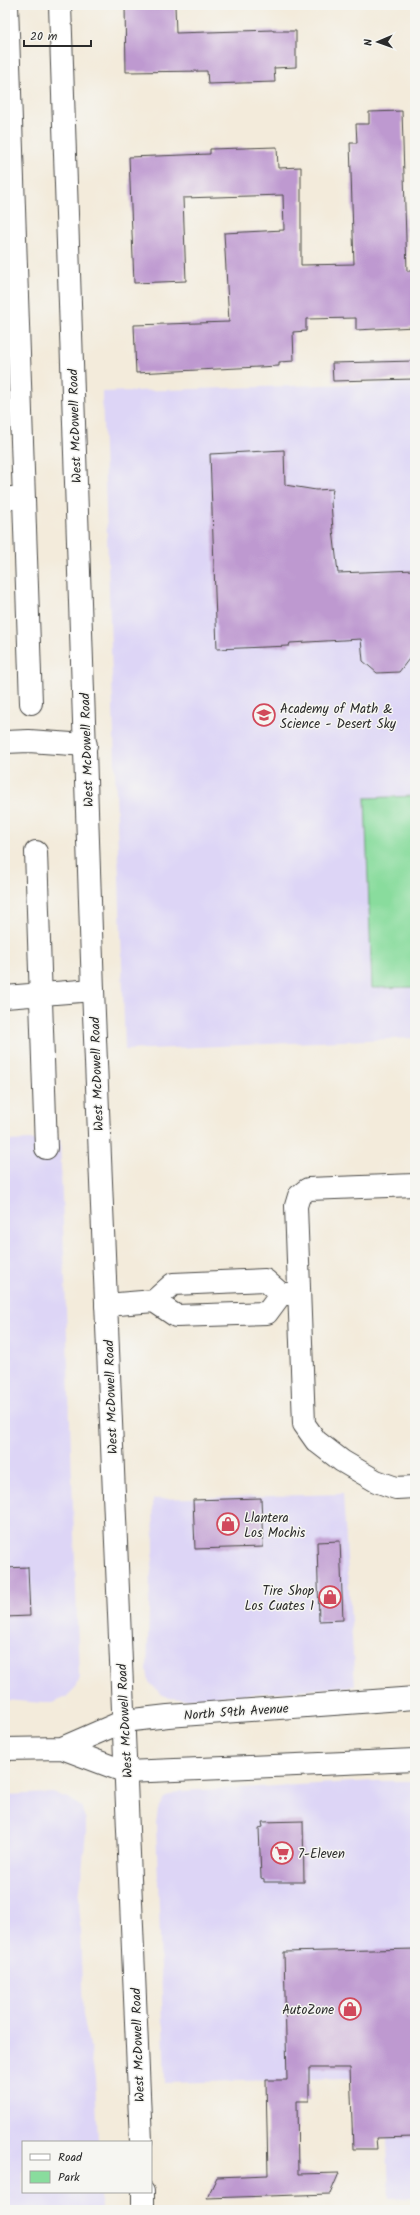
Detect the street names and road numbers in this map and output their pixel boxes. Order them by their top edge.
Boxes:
street label: West McDowell Road [63,368,88,483]
street label: West McDowell Road [75,692,100,807]
street label: West McDowell Road [85,1016,110,1131]
street label: West McDowell Road [99,1339,124,1454]
street label: West McDowell Road [112,1663,139,1779]
street label: North 59th Avenue [183,1698,289,1727]
street label: West McDowell Road [126,1987,151,2102]

